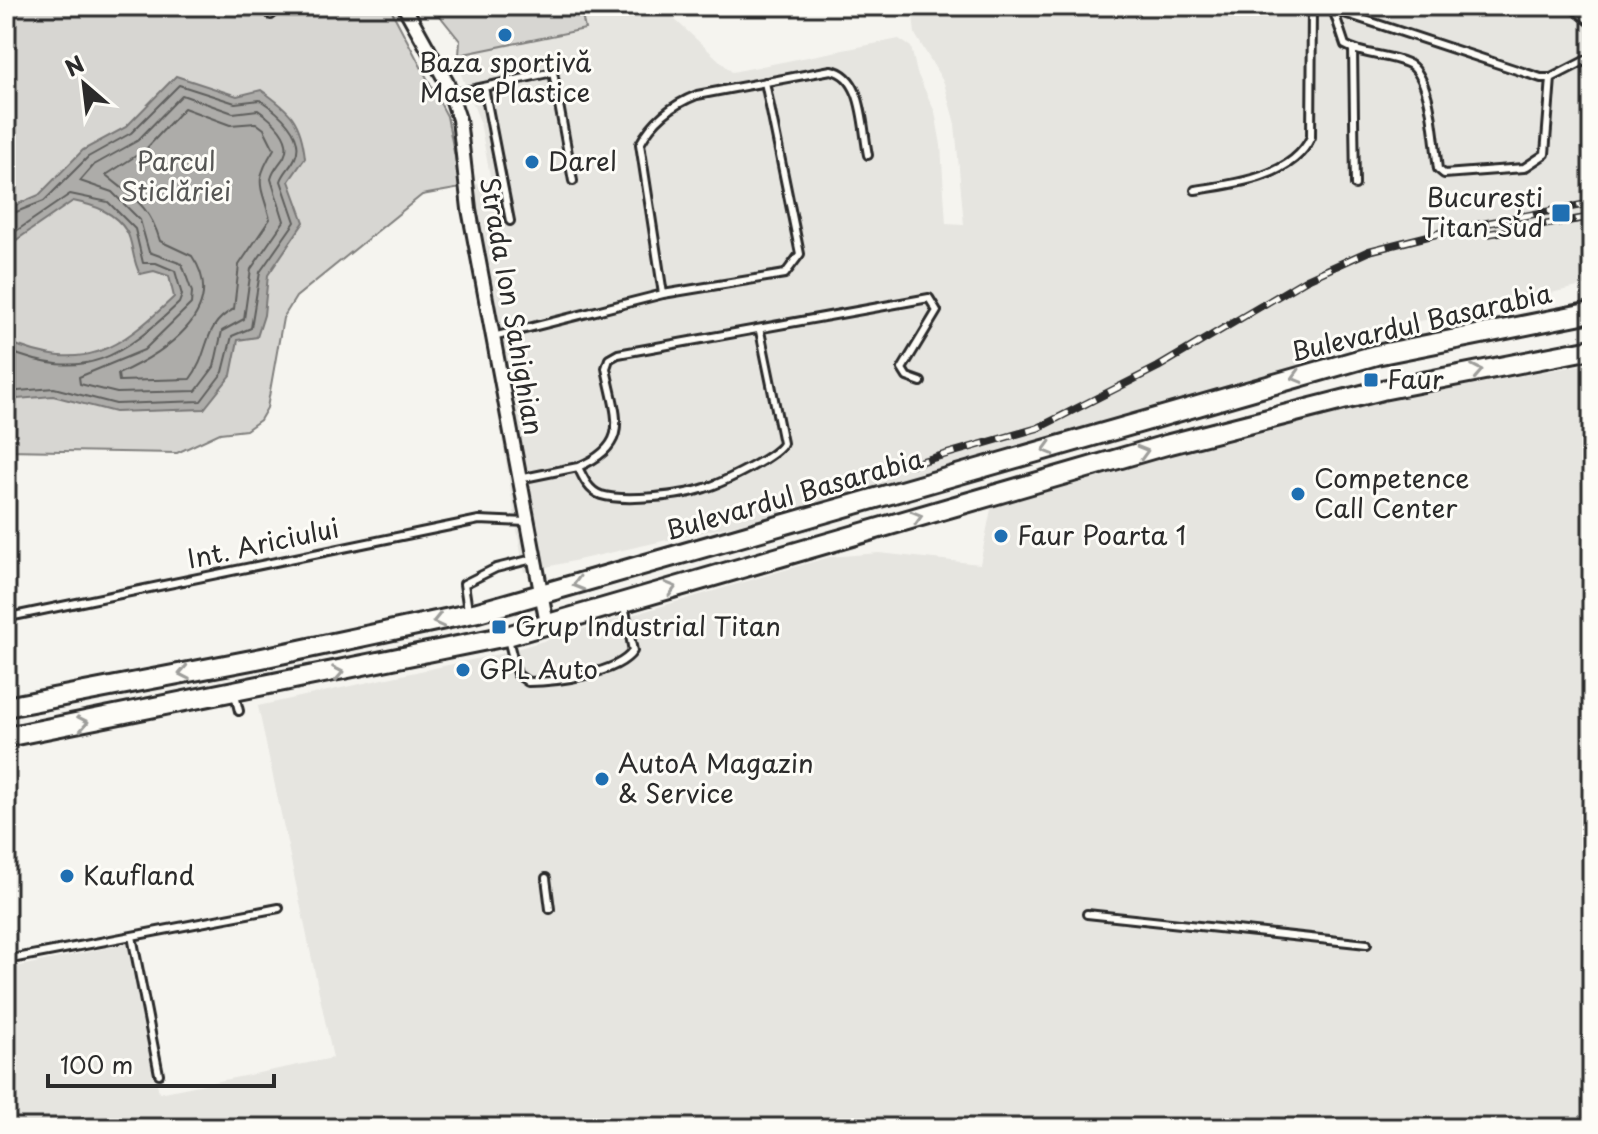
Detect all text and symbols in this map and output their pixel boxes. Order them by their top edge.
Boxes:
marker: Baza sportivă Mase Plastice [496,26,514,44]
place label: Baza sportivă Mase Plastice [419,42,592,111]
north arrow [44,44,124,124]
text: N [58,46,89,84]
park label: Parcul Sticlăriei [121,141,231,210]
place label: Darel [548,141,617,180]
marker: Darel [523,153,541,171]
street label: Strada Ion Sahighian [471,174,554,438]
place label: București Titan Sud [1421,177,1543,246]
marker: București Titan Sud [1550,202,1572,224]
street label: Bulevardul Basarabia [1286,272,1555,371]
place label: Faur [1387,359,1444,398]
one-way arrow [1470,363,1483,380]
one-way arrow [1291,368,1305,384]
marker: Faur [1362,371,1380,389]
street label: Bulevardul Basarabia [660,438,927,549]
one-way arrow [1041,440,1055,456]
one-way arrow [1135,445,1149,461]
place label: Competence Call Center [1314,458,1469,527]
marker: Competence Call Center [1289,485,1307,503]
street label: Int. Ariciului [183,507,342,578]
one-way arrow [909,510,923,526]
place label: Faur Poarta 1 [1017,515,1186,554]
marker: Faur Poarta 1 [992,527,1010,545]
one-way arrow [571,575,585,591]
one-way arrow [663,581,677,597]
place label: Grup Industrial Titan [515,606,781,645]
one-way arrow [432,612,446,629]
marker: Grup Industrial Titan [490,618,508,636]
place label: GPL Auto [479,649,598,688]
marker: GPL Auto [454,661,472,679]
one-way arrow [177,664,190,681]
one-way arrow [331,665,344,682]
one-way arrow [76,715,89,732]
place label: AutoA Magazin & Service [618,743,814,812]
marker: AutoA Magazin & Service [593,770,611,788]
place label: Kaufland [83,855,195,894]
marker: Kaufland [58,867,76,885]
scale bar [48,1038,274,1088]
text: 100 m [60,1046,133,1082]

